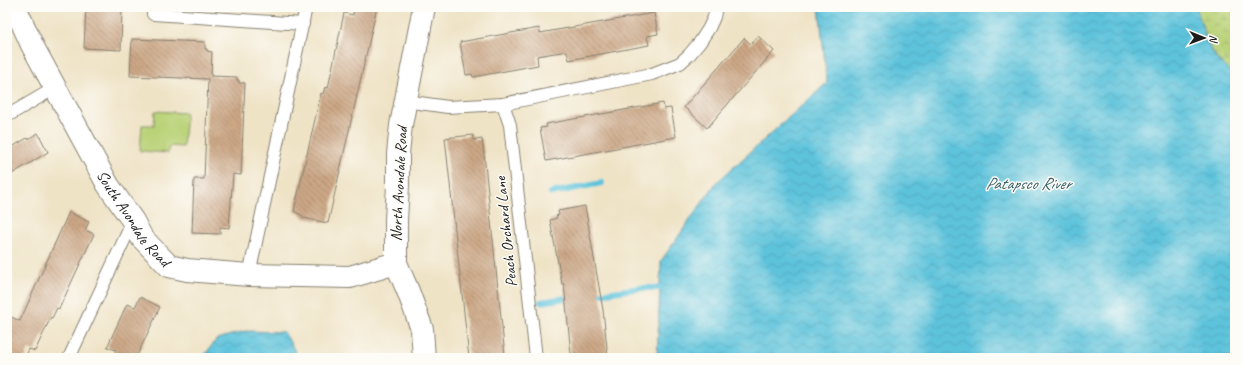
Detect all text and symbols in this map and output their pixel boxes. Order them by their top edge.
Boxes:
north arrow [1184,18,1224,58]
text: N [1207,35,1221,44]
street label: North Avondale Road [386,123,412,242]
street label: South Avondale Road [92,167,176,273]
water label: Patapsco River [985,173,1073,194]
street label: Peach Orchard Lane [490,174,522,288]

